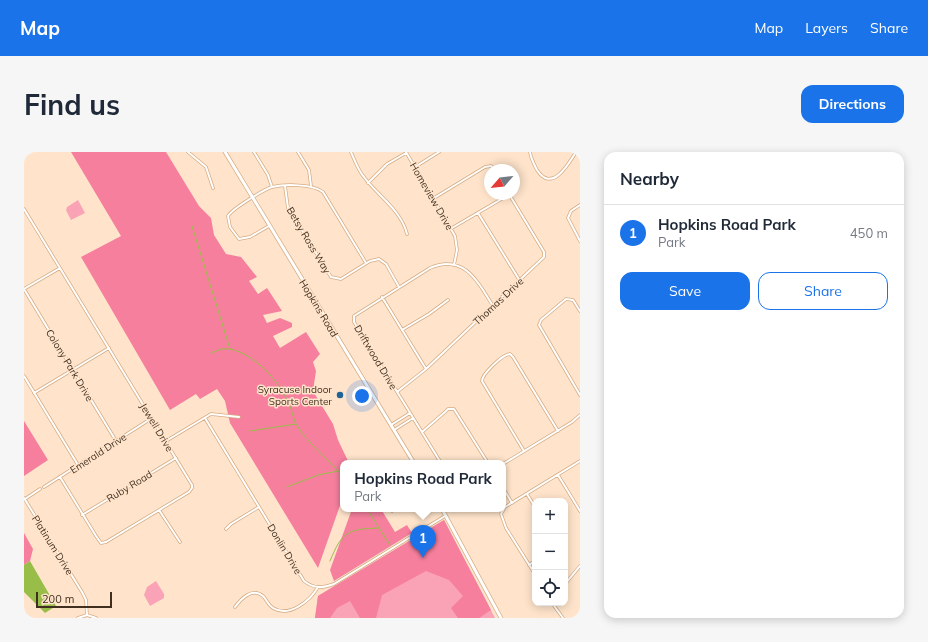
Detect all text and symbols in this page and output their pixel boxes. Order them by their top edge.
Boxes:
text: Map [20,16,60,40]
text: Map [754,19,783,37]
text: Layers [805,19,848,37]
text: Share [870,19,908,37]
button: Directions [801,85,904,123]
text: Find us [24,87,120,122]
street label: Homeview Drive [407,160,456,232]
north arrow [484,164,520,200]
text: Nearby [620,168,679,189]
street label: Betsy Ross Way [284,205,334,276]
text: Hopkins Road Park [658,215,796,234]
text: 1 [629,225,637,241]
text: 450 m [850,225,888,241]
text: Park [658,234,685,250]
button: Save [620,272,750,310]
button: Share [758,272,888,310]
street label: Thomas Drive [470,275,526,328]
street label: Hopkins Road [296,277,341,339]
street label: Driftwood Drive [351,323,400,392]
street label: Colony Park Drive [43,327,96,404]
place label: Syracuse Indoor Sports Center [258,383,332,408]
your location [352,386,372,406]
marker: Syracuse Indoor Sports Center [335,390,345,400]
street label: Jewell Drive [137,401,176,454]
street label: Emerald Drive [68,430,129,477]
popup [340,460,506,512]
street label: Ruby Road [104,468,154,505]
text: Hopkins Road Park [354,469,492,488]
text: Park [354,488,382,504]
map controls [532,498,568,606]
button: + [532,498,568,534]
street label: Platinum Drive [29,513,76,578]
street label: Donlin Drive [264,522,305,577]
pin: 1 [410,525,436,558]
button: − [532,534,568,570]
button: locate [532,570,568,606]
scale bar [36,590,112,609]
text: 200 m [42,592,74,606]

